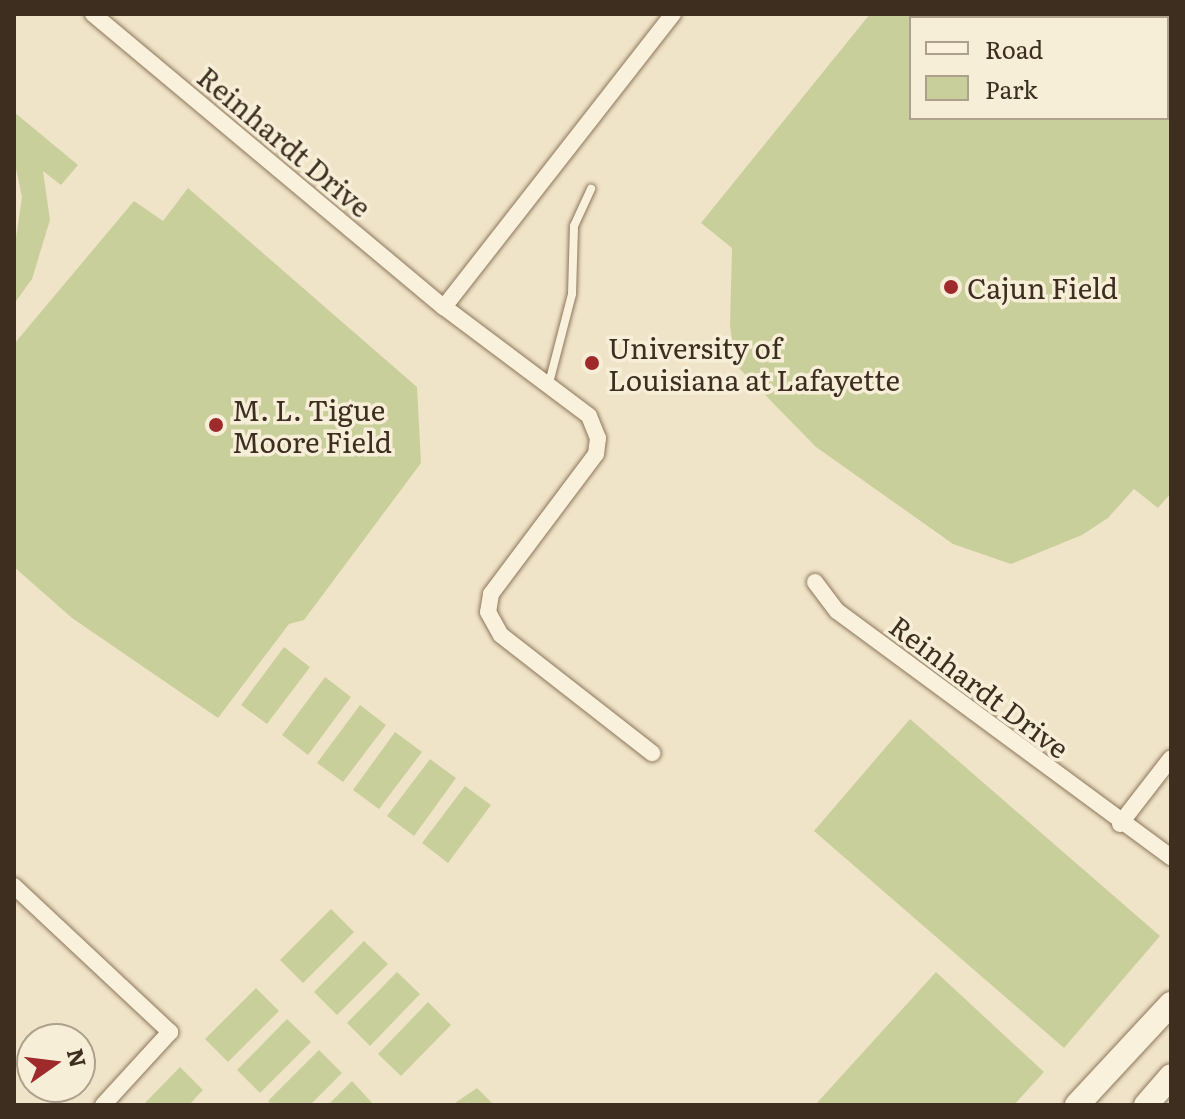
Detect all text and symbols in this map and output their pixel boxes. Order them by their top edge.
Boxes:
legend [909,16,1169,120]
text: Road [985,31,1043,66]
street label: Reinhardt Drive [192,59,378,223]
text: Park [985,71,1038,106]
place label: Cajun Field [967,270,1118,304]
marker: Cajun Field [942,278,960,296]
place label: University of Louisiana at Lafayette [608,330,900,396]
marker: University of Louisiana at Lafayette [583,354,601,372]
place label: M. L. Tigue Moore Field [232,392,392,458]
marker: M. L. Tigue Moore Field [207,416,225,434]
street label: Reinhardt Drive [884,608,1076,764]
north arrow [16,1023,96,1103]
text: N [60,1045,96,1071]

